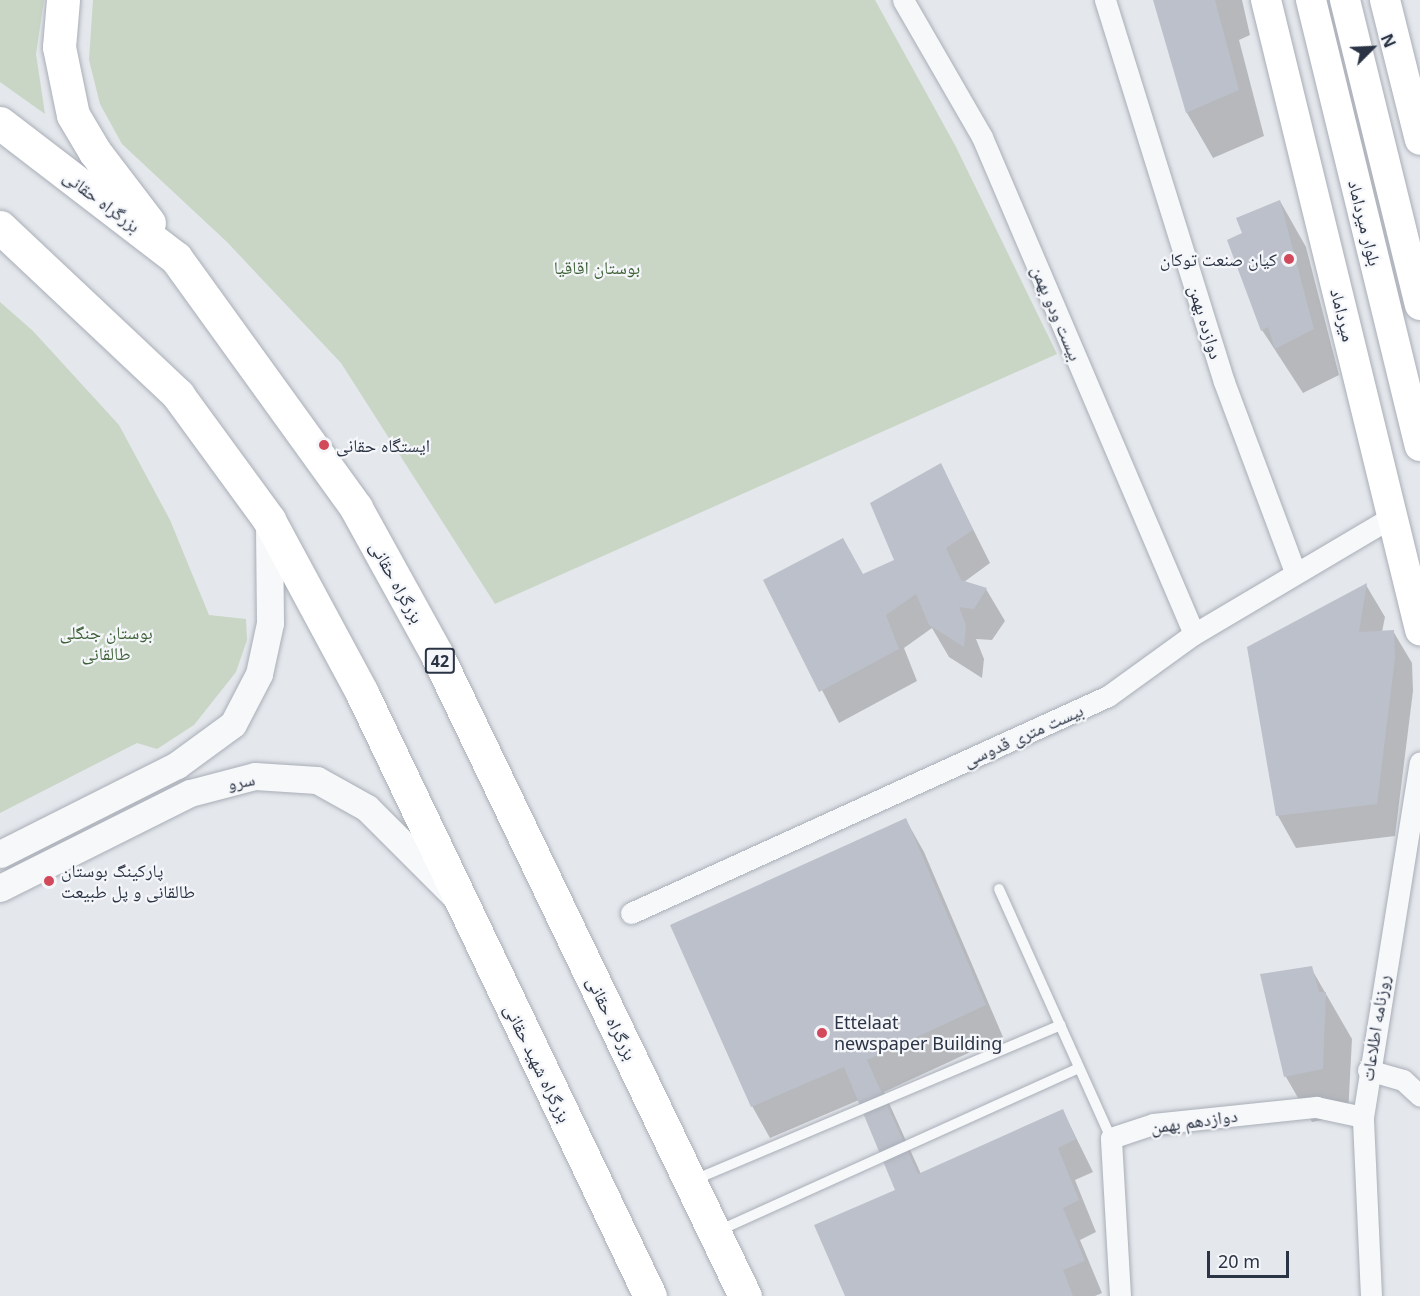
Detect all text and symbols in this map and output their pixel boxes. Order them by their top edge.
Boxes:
north arrow [1342,18,1402,78]
text: N [1376,30,1401,51]
street label: بزرگراه حقانی [59,165,145,237]
street label: بلوار میرداماد [1344,178,1386,268]
place label: کیان صنعت توکان [1160,248,1277,270]
marker: کیان صنعت توکان [1282,252,1296,266]
park label: بوستان اقاقیا [554,256,640,278]
street label: بیست ودو بهمن [1027,262,1087,364]
street label: دوازده بهمن [1185,282,1227,362]
street label: میرداماد [1326,286,1360,344]
place label: ایستگاه حقانی [336,434,430,456]
marker: ایستگاه حقانی [317,438,331,452]
street label: بزرگراه حقانی [366,537,428,627]
park label: بوستان جنگلی طالقانی [59,622,153,664]
road number: 42 [424,648,456,674]
street label: بیست متری قدوسی [960,699,1086,771]
street label: سرو [225,768,257,794]
place label: پارکینگ بوستان طالقانی و پل طبیعت [61,860,195,902]
marker: پارکینگ بوستان طالقانی و پل طبیعت [42,874,56,888]
street label: بزرگراه حقانی [582,973,642,1063]
street label: روزنامه اطلاعات [1356,973,1394,1083]
street label: بزرگراه شهید حقانی [500,1000,576,1126]
place label: Ettelaat newspaper Building [834,1012,1002,1054]
marker: Ettelaat newspaper Building [815,1026,829,1040]
street label: دوازدهم بهمن [1149,1104,1239,1138]
scale bar [1210,1239,1292,1277]
text: 20 m [1218,1249,1260,1273]

